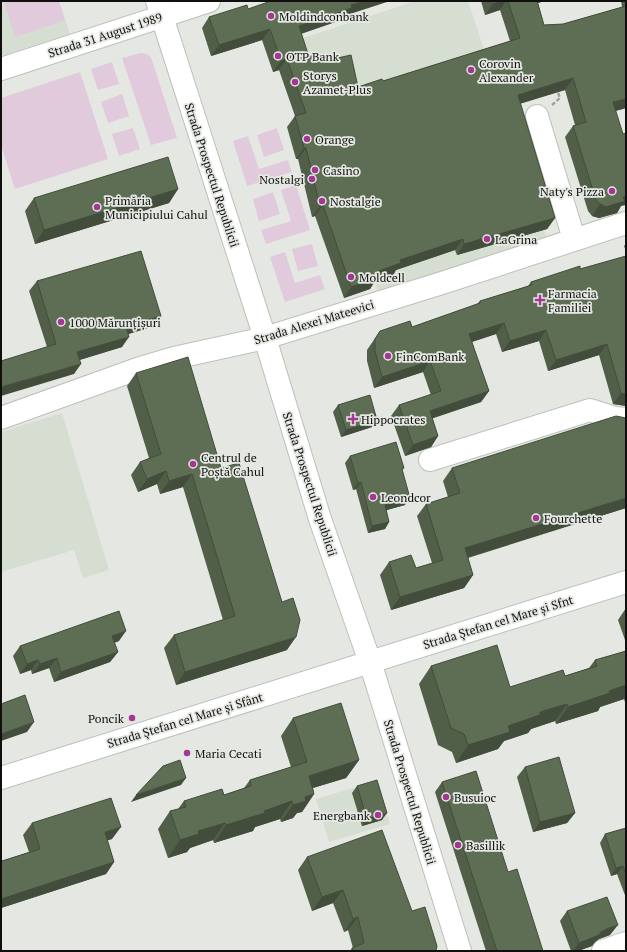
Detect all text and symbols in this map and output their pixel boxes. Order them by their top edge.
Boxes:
street label: Strada 31 August 1989 [46,9,164,61]
place label: Moldindconbank [279,9,370,24]
marker: Moldindconbank [266,11,276,21]
place label: OTP Bank [286,49,340,64]
marker: OTP Bank [273,51,283,61]
place label: Corovin Alexander [479,56,534,85]
marker: Corovin Alexander [466,65,476,75]
place label: Storys Azamet-Plus [303,68,371,97]
marker: Storys Azamet-Plus [290,77,300,87]
street label: Strada Prospectul Republicii [182,101,243,249]
place label: Orange [315,132,354,147]
marker: Orange [302,134,312,144]
place label: Casino [323,163,360,178]
marker: Casino [310,165,320,175]
place label: Nostalgi [259,172,304,187]
marker: Nostalgi [307,174,317,184]
place label: Naty's Pizza [540,184,604,199]
marker: Naty's Pizza [607,186,617,196]
place label: Primăria Municipiului Cahul [105,193,208,222]
place label: Nostalgie [330,194,381,209]
marker: Nostalgie [317,196,327,206]
marker: Primăria Municipiului Cahul [92,202,102,212]
place label: LaGrina [495,232,537,247]
marker: LaGrina [482,234,492,244]
place label: Moldcell [359,270,405,285]
marker: Moldcell [346,272,356,282]
place label: Farmacia Familiei [548,286,597,315]
marker: Farmacia Familiei [535,295,545,305]
street label: Strada Alexei Mateevici [252,296,376,347]
place label: 1000 Mărunțișuri [69,315,161,331]
marker: 1000 Mărunțișuri [56,317,66,327]
place label: FinComBank [396,349,465,364]
marker: FinComBank [383,351,393,361]
street label: Strada Prospectul Republicii [280,410,341,558]
place label: Hippocrates [361,412,426,427]
marker: Hippocrates [348,414,358,424]
place label: Centrul de Poștă Cahul [201,450,265,480]
marker: Centrul de Poștă Cahul [188,459,198,469]
place label: Leondcor [381,490,431,505]
marker: Leondcor [368,492,378,502]
place label: Fourchette [544,511,602,526]
marker: Fourchette [531,513,541,523]
street label: Strada Ștefan cel Mare și Sfnt [421,592,576,653]
street label: Strada Ștefan cel Mare și Sfânt [105,689,266,752]
place label: Poncik [88,711,125,726]
marker: Poncik [127,713,137,723]
street label: Strada Prospectul Republicii [381,718,439,867]
place label: Maria Cecati [195,746,262,761]
marker: Maria Cecati [182,748,192,758]
place label: Busuioc [454,790,497,805]
marker: Busuioc [441,792,451,802]
place label: Energbank [313,808,371,823]
marker: Energbank [373,810,383,820]
place label: Basillik [466,838,506,853]
marker: Basillik [453,840,463,850]

